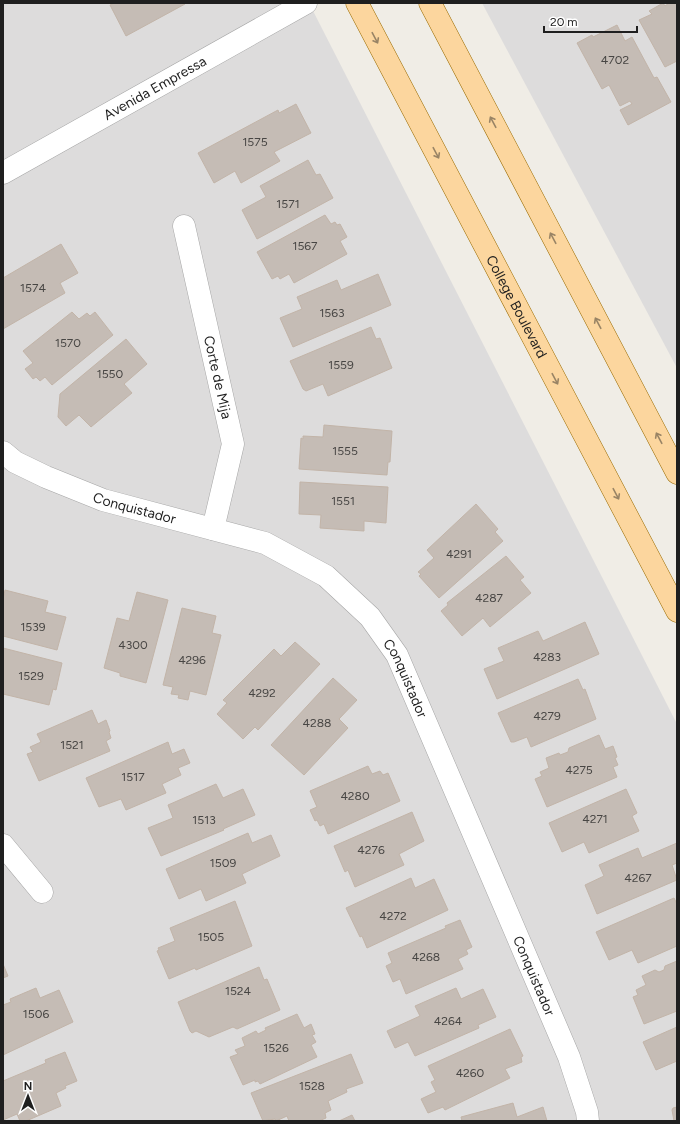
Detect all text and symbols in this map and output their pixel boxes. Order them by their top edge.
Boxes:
scale bar [544,8,637,34]
text: 20 m [550,15,578,29]
one-way arrow [372,31,380,43]
street label: Avenida Empressa [100,52,209,123]
house number: 4702 [601,53,629,67]
one-way arrow [489,117,496,129]
house number: 1575 [242,135,268,149]
one-way arrow [433,146,440,158]
house number: 1571 [276,197,300,211]
one-way arrow [549,232,557,244]
house number: 1567 [292,239,318,253]
street label: College Boulevard [483,252,551,361]
house number: 1574 [20,281,46,295]
house number: 1563 [319,306,345,320]
one-way arrow [594,317,602,329]
street label: Corte de Mija [200,334,236,420]
house number: 1570 [55,336,81,350]
house number: 1559 [328,358,354,372]
house number: 1550 [97,367,124,381]
one-way arrow [552,373,559,385]
one-way arrow [655,433,662,445]
house number: 1555 [332,444,358,458]
street label: Conquistador [90,488,178,528]
one-way arrow [612,488,620,500]
house number: 1551 [331,494,355,508]
house number: 4291 [446,547,472,561]
house number: 4287 [475,591,504,605]
house number: 1539 [20,620,46,634]
street label: Conquistador [380,636,431,721]
house number: 4300 [118,638,148,652]
house number: 4283 [533,650,561,664]
house number: 4296 [178,653,206,667]
house number: 1529 [18,669,44,683]
house number: 4292 [248,686,276,700]
house number: 4279 [533,709,561,723]
house number: 4288 [303,716,331,730]
house number: 1521 [60,738,84,752]
house number: 4275 [565,763,593,777]
house number: 1517 [121,770,145,784]
house number: 4280 [340,789,370,803]
house number: 4271 [582,812,608,826]
house number: 1513 [192,813,216,827]
house number: 4276 [357,843,385,857]
house number: 1509 [210,856,236,870]
house number: 4267 [624,871,652,885]
house number: 4272 [379,909,407,923]
house number: 1505 [198,930,224,944]
street label: Conquistador [510,933,559,1018]
house number: 4268 [412,950,440,964]
house number: 1524 [225,984,252,998]
house number: 1506 [23,1007,49,1021]
house number: 4264 [434,1014,463,1028]
house number: 1526 [263,1041,289,1055]
house number: 4260 [456,1066,485,1080]
north arrow [8,1076,48,1116]
house number: 1528 [299,1079,325,1093]
text: N [24,1080,32,1093]

